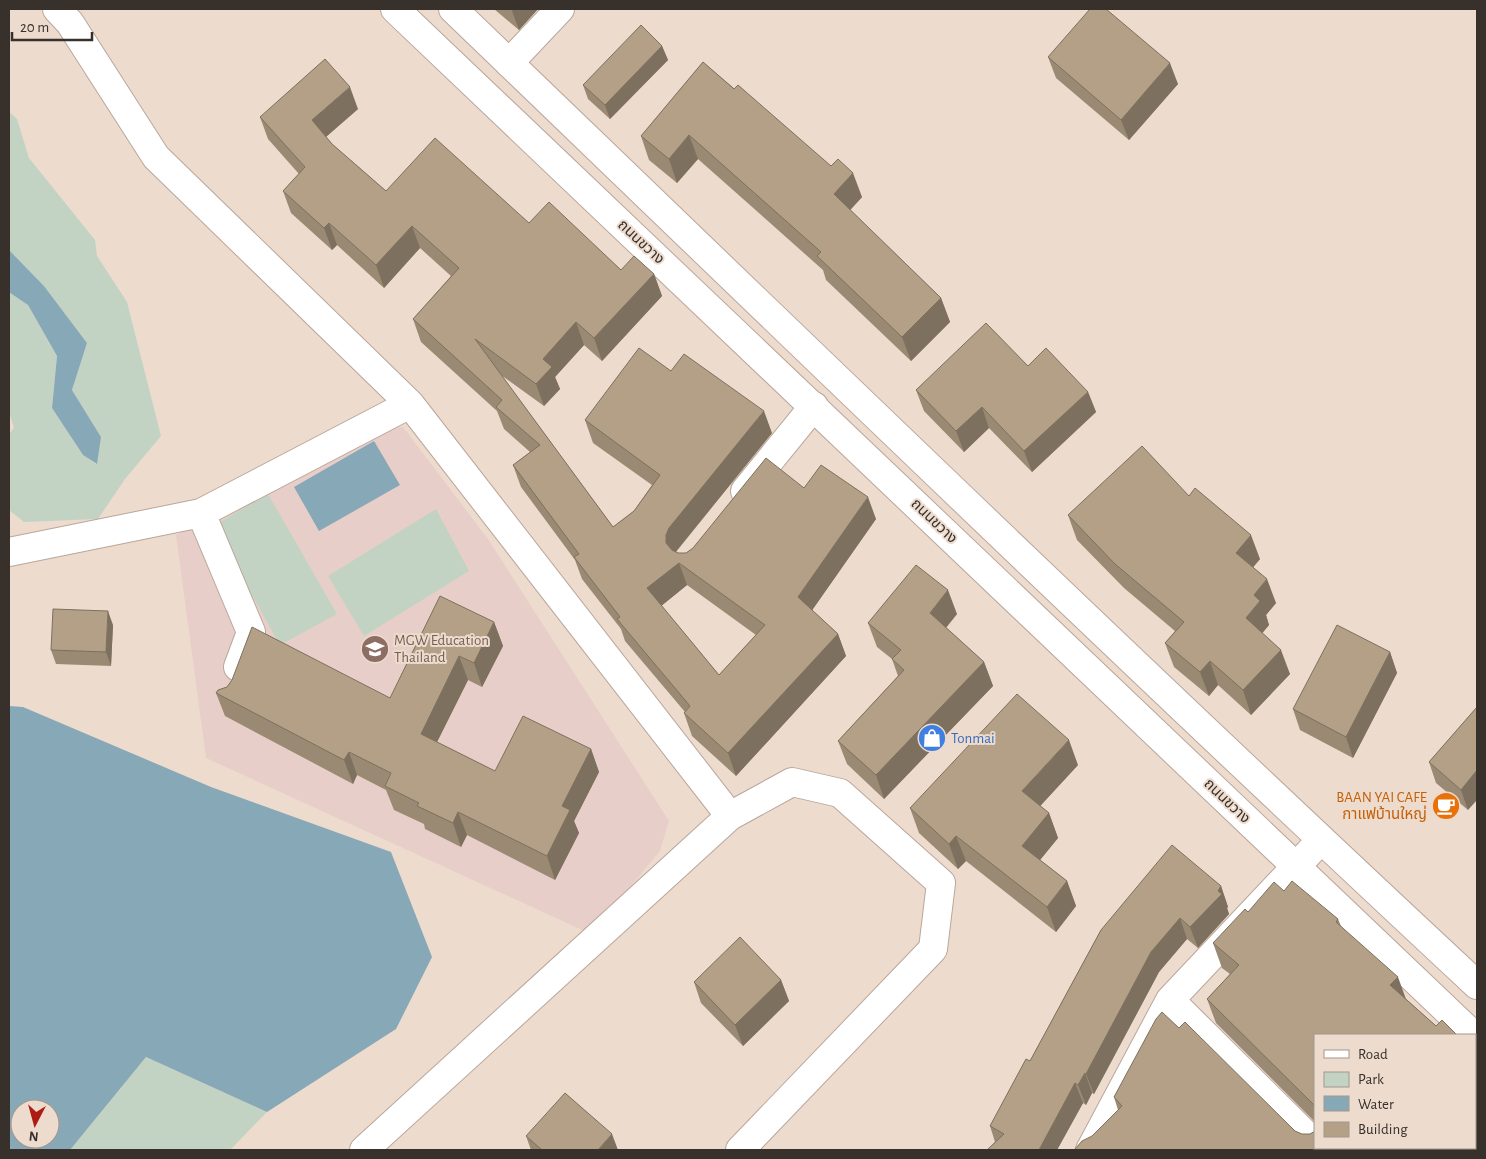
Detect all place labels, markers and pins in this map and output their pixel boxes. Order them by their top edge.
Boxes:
place label: MGW Education Thailand [394,633,489,665]
school or university icon: MGW Education Thailand [360,634,390,664]
shop icon: Tonmai [917,723,947,753]
place label: Tonmai [951,731,995,746]
place label: BAAN YAI CAFE กาแฟบ้านใหญ่ [1336,790,1427,822]
cafe icon: BAAN YAI CAFE กาแฟบ้านใหญ่ [1431,791,1461,821]

